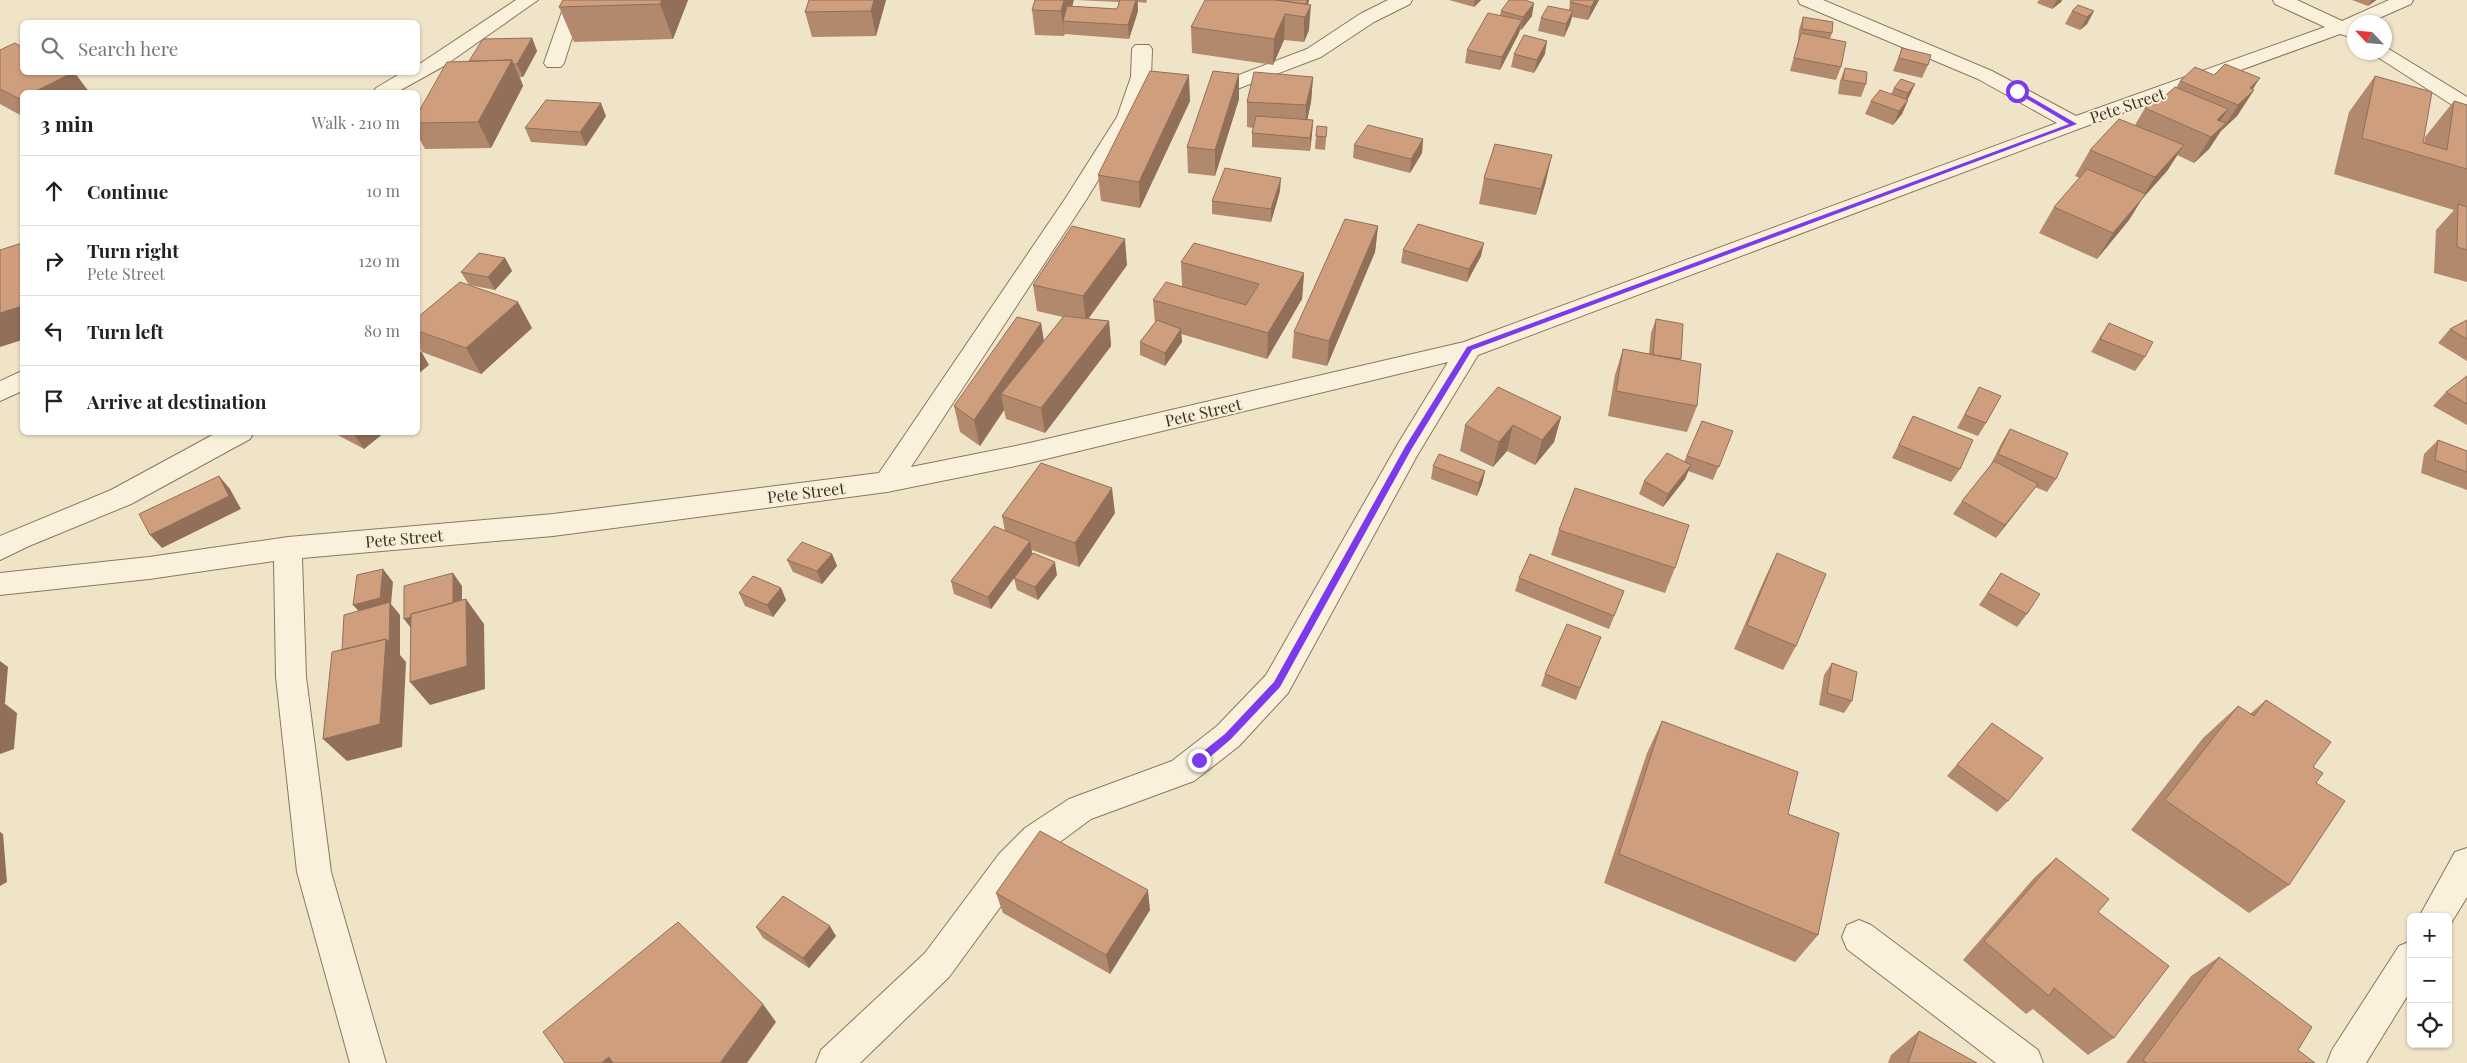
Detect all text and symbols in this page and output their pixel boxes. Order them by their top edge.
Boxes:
north arrow [2347,15,2392,60]
search box [20,20,420,75]
icon: search [38,34,66,62]
text: Search here [78,35,178,61]
route start [2006,80,2029,103]
street label: Pete Street [2087,82,2168,128]
text: 3 min [40,109,94,137]
text: Walk · 210 m [312,112,400,133]
icon: ahead [40,177,68,205]
text: Continue [87,178,168,204]
text: 10 m [366,180,400,201]
text: Turn right [87,237,179,263]
icon: right [40,247,68,275]
text: 120 m [359,250,400,271]
text: Pete Street [87,263,165,284]
icon: left [40,317,68,345]
text: Turn left [87,318,164,344]
text: 80 m [364,320,400,341]
icon: arrive [40,387,68,415]
text: Arrive at destination [87,388,267,414]
street label: Pete Street [1163,393,1244,431]
street label: Pete Street [766,477,846,507]
street label: Pete Street [364,524,444,552]
route end [1188,749,1211,772]
map controls [2407,913,2452,1048]
button: + [2407,913,2452,958]
button: − [2407,958,2452,1003]
button: locate [2407,1003,2452,1048]

